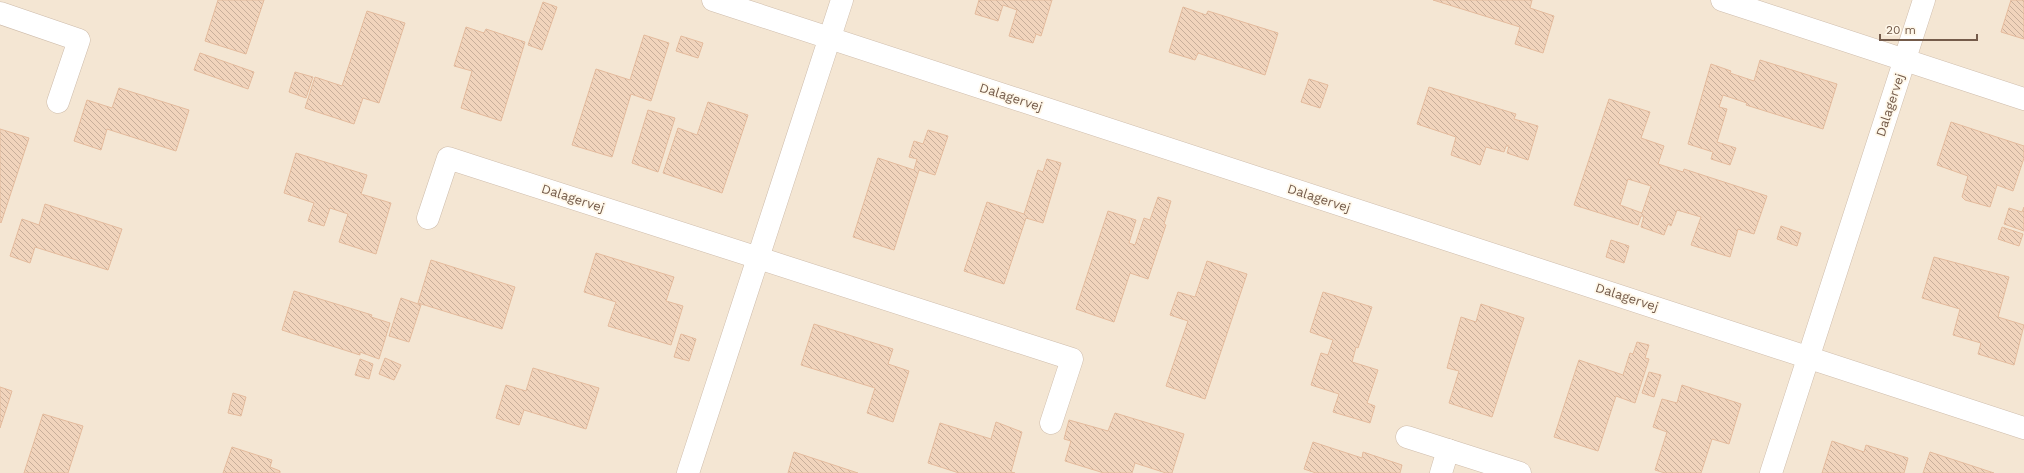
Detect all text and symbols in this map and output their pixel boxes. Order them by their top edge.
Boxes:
scale bar [1880,16,1977,42]
text: 20 m [1886,23,1916,37]
street label: Dalagervej [1873,72,1907,138]
street label: Dalagervej [978,80,1044,114]
street label: Dalagervej [540,181,606,215]
street label: Dalagervej [1286,181,1352,215]
street label: Dalagervej [1594,280,1660,314]

